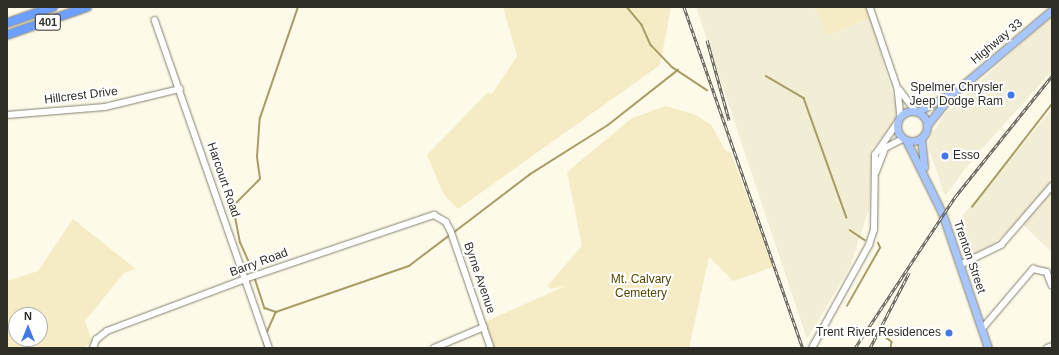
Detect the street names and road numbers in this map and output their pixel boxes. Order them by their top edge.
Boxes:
road number: 401 [34,13,62,31]
street label: Highway 33 [968,16,1026,68]
street label: Hillcrest Drive [43,84,119,108]
street label: Harcourt Road [203,141,243,219]
street label: Trenton Street [950,219,988,295]
street label: Byrne Avenue [460,240,498,316]
street label: Barry Road [228,246,290,280]

